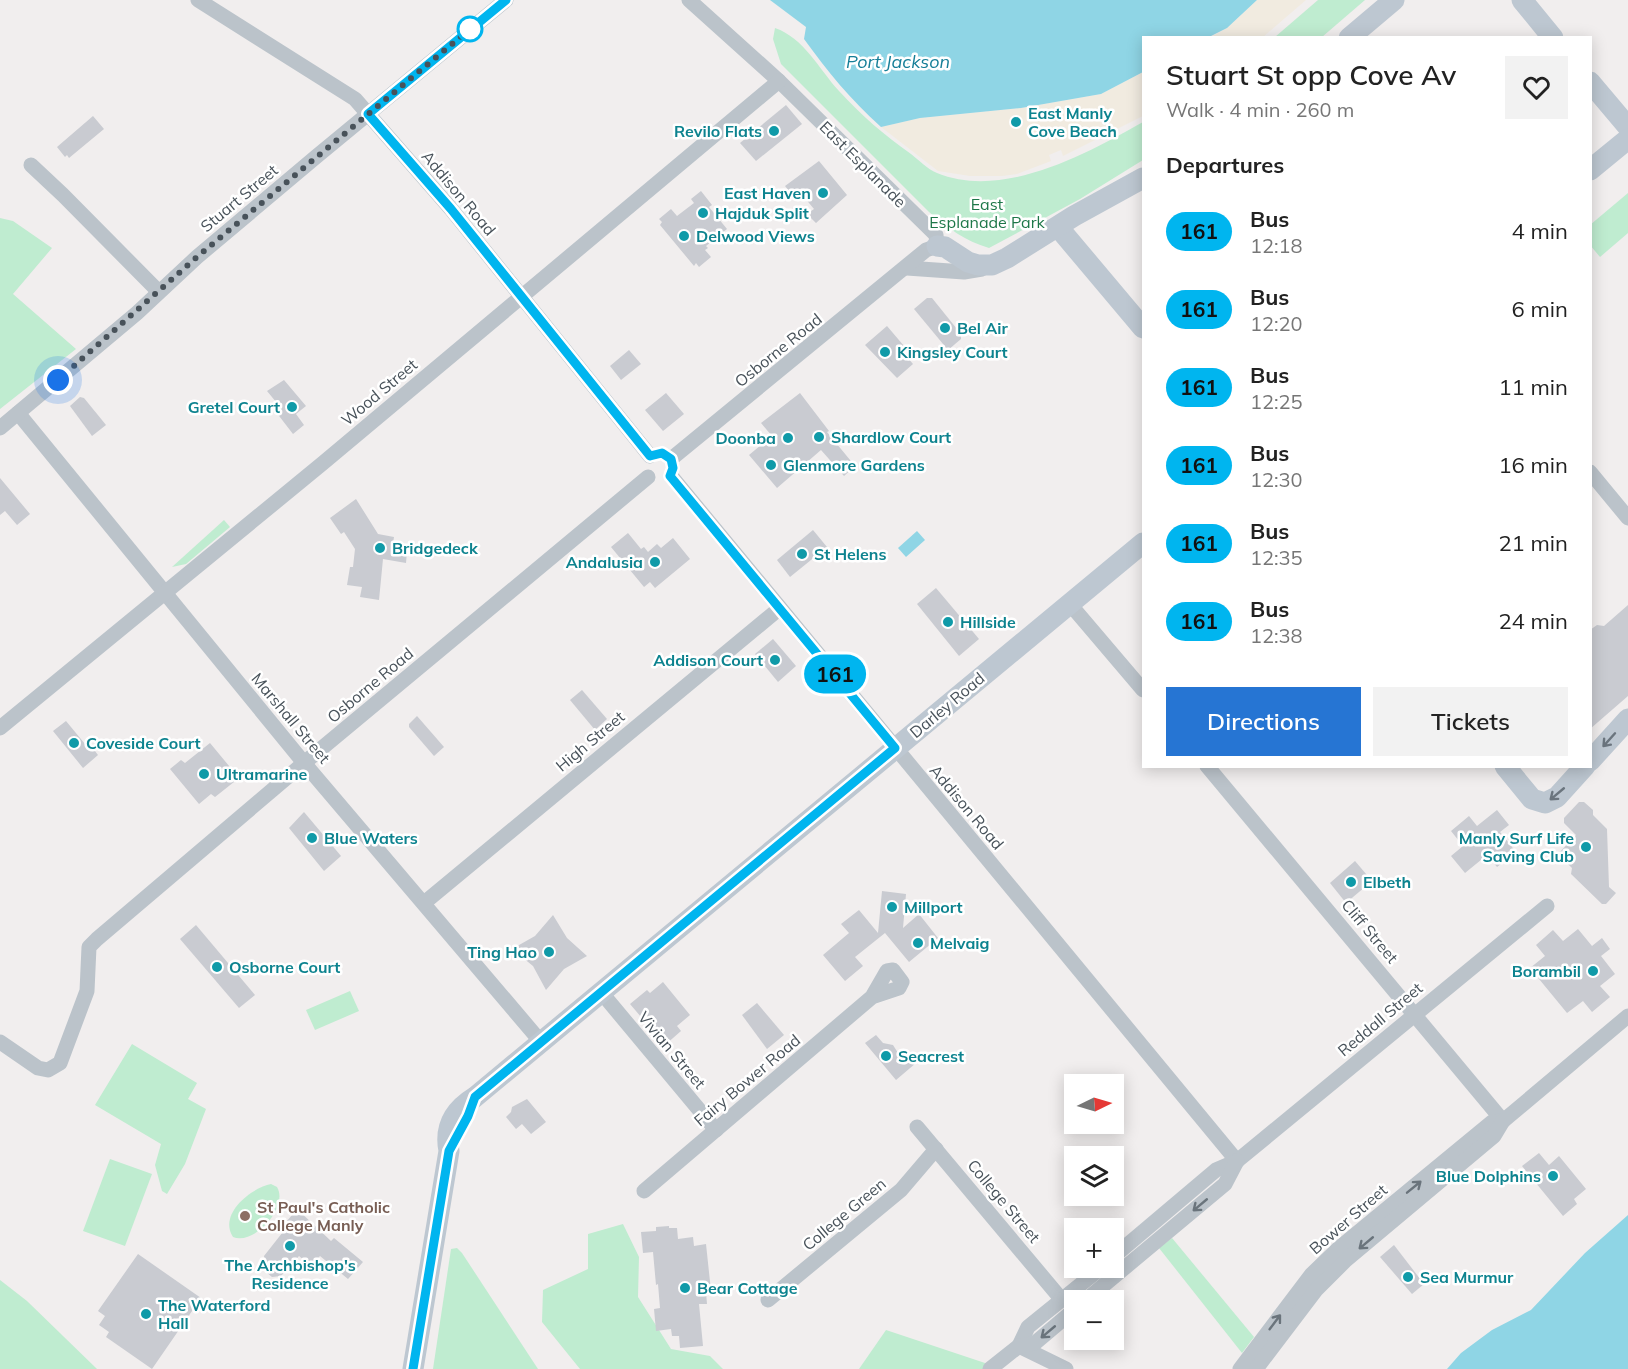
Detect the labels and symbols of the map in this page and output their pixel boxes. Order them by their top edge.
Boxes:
unlabelled marker [457,16,483,42]
water label: Port Jackson [846,50,950,73]
place label: East Manly Cove Beach [1028,103,1117,141]
marker: East Manly Cove Beach [1009,115,1023,129]
street label: East Esplanade [816,117,910,211]
place label: Revilo Flats [674,121,762,141]
marker: Revilo Flats [767,124,781,138]
street label: Addison Road [418,147,500,239]
street label: Stuart Street [196,160,282,236]
place label: East Haven [724,183,811,203]
marker: East Haven [816,186,830,200]
park label: East Esplanade Park [929,194,1045,232]
place label: Hajduk Split [715,203,809,223]
marker: Hajduk Split [696,206,710,220]
place label: Delwood Views [696,226,815,246]
marker: Delwood Views [677,229,691,243]
street label: Osborne Road [730,309,826,391]
place label: Bel Air [957,318,1009,338]
marker: Bel Air [938,321,952,335]
place label: Kingsley Court [897,342,1008,362]
marker: Kingsley Court [878,345,892,359]
street label: Wood Street [337,354,421,430]
your location [43,365,73,395]
place label: Gretel Court [188,397,280,417]
marker: Gretel Court [285,400,299,414]
place label: Shardlow Court [831,427,951,447]
place label: Doonba [715,428,776,448]
marker: Shardlow Court [812,430,826,444]
marker: Doonba [781,431,795,445]
place label: Glenmore Gardens [783,455,925,475]
marker: Glenmore Gardens [764,458,778,472]
place label: Bridgedeck [392,538,479,558]
marker: Bridgedeck [373,541,387,555]
place label: St Helens [814,544,886,564]
marker: St Helens [795,547,809,561]
place label: Andalusia [566,552,643,572]
marker: Andalusia [648,555,662,569]
place label: Hillside [960,612,1016,632]
marker: Hillside [941,615,955,629]
street label: Osborne Road [323,643,417,727]
place label: Addison Court [653,650,763,670]
marker: Addison Court [768,653,782,667]
line badge: 161 [800,654,870,694]
street label: Darley Road [905,668,989,742]
street label: Marshall Street [247,669,335,768]
street label: High Street [552,706,629,776]
one-way arrow [1602,732,1616,747]
place label: Coveside Court [86,733,201,753]
marker: Coveside Court [67,736,81,750]
street label: Addison Road [926,761,1008,853]
place label: Ultramarine [216,764,308,784]
marker: Ultramarine [197,767,211,781]
one-way arrow [1549,788,1565,801]
place label: Blue Waters [324,828,418,848]
place label: Manly Surf Life Saving Club [1459,828,1574,866]
marker: Blue Waters [305,831,319,845]
marker: Manly Surf Life Saving Club [1579,840,1593,854]
place label: Elbeth [1363,872,1411,892]
marker: Elbeth [1344,875,1358,889]
street label: Cliff Street [1337,895,1403,967]
place label: Millport [904,897,963,917]
marker: Millport [885,900,899,914]
place label: Melvaig [930,933,990,953]
marker: Melvaig [911,936,925,950]
place label: Ting Hao [467,942,537,962]
marker: Ting Hao [542,945,556,959]
place label: Osborne Court [229,957,340,977]
marker: Osborne Court [210,960,224,974]
place label: Borambil [1512,961,1581,981]
marker: Borambil [1586,964,1600,978]
street label: Reddall Street [1334,978,1427,1060]
street label: Vivian Street [634,1007,710,1093]
street label: Fairy Bower Road [690,1030,804,1130]
place label: Seacrest [898,1046,964,1066]
marker: Seacrest [879,1049,893,1063]
north arrow [1064,1074,1124,1134]
street label: College Street [963,1155,1045,1247]
place label: Blue Dolphins [1436,1166,1541,1186]
marker: Blue Dolphins [1546,1169,1560,1183]
street label: College Green [798,1173,890,1255]
street label: Bower Street [1305,1179,1391,1258]
one-way arrow [1406,1180,1422,1193]
place label: St Paul's Catholic College Manly [257,1197,390,1235]
one-way arrow [1193,1198,1208,1212]
marker: St Paul's Catholic College Manly [238,1209,252,1223]
one-way arrow [1359,1236,1374,1250]
marker: The Archbishop's Residence [283,1239,297,1253]
place label: The Archbishop's Residence [224,1255,356,1293]
place label: Sea Murmur [1420,1267,1514,1287]
marker: Sea Murmur [1401,1270,1415,1284]
place label: Bear Cottage [697,1278,798,1298]
marker: Bear Cottage [678,1281,692,1295]
place label: The Waterford Hall [158,1295,270,1333]
marker: The Waterford Hall [139,1307,153,1321]
one-way arrow [1268,1314,1281,1330]
one-way arrow [1040,1325,1056,1338]

